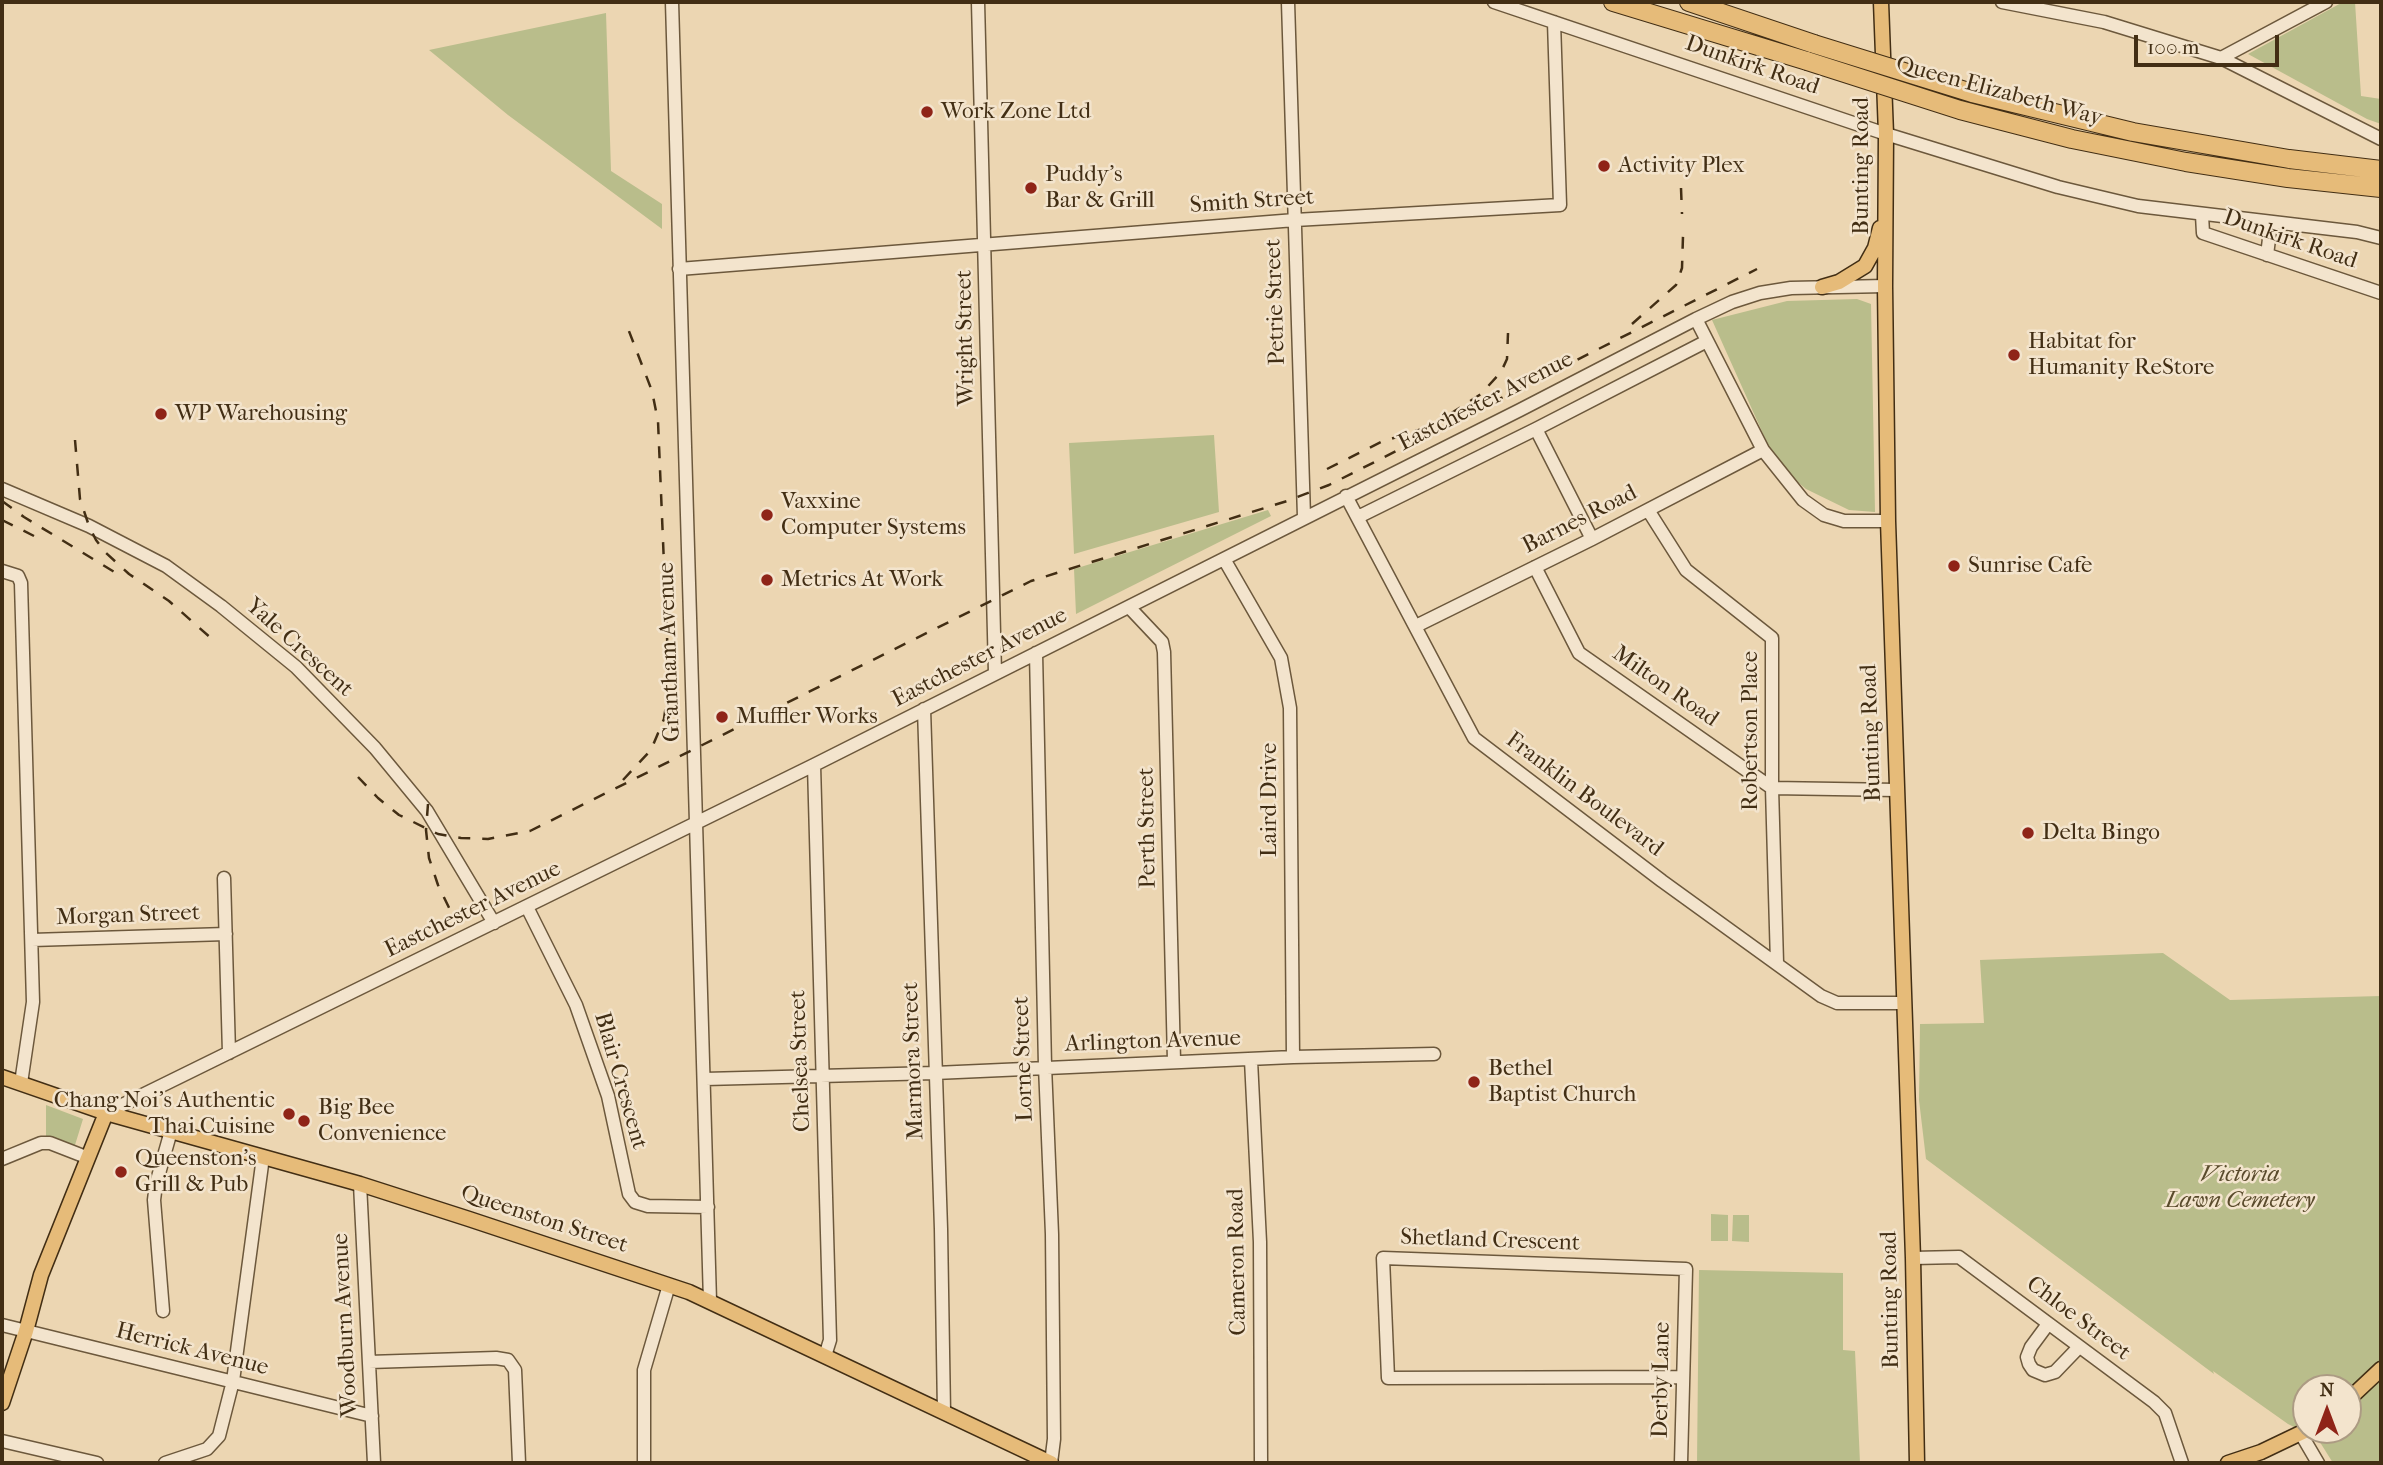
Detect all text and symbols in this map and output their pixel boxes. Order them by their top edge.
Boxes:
scale bar [2138,21,2283,65]
street label: Dunkirk Road [1681,30,1823,102]
text: 100 m [2147,35,2200,59]
street label: Queen Elizabeth Way [1893,51,2105,133]
street label: Bunting Road [1848,97,1876,235]
place label: Work Zone Ltd [941,98,1091,126]
marker: Work Zone Ltd [919,104,935,120]
place label: Activity Plex [1618,152,1745,180]
marker: Activity Plex [1596,158,1612,174]
place label: Puddy's Bar & Grill [1045,161,1155,215]
marker: Puddy's Bar & Grill [1023,180,1039,196]
street label: Smith Street [1189,184,1315,220]
street label: Dunkirk Road [2219,204,2361,276]
street label: Petrie Street [1260,238,1292,366]
street label: Wright Street [951,270,981,406]
place label: Habitat for Humanity ReStore [2028,328,2214,382]
street label: Eastchester Avenue [1394,346,1578,458]
marker: Habitat for Humanity ReStore [2006,347,2022,363]
place label: WP Warehousing [175,400,347,428]
marker: WP Warehousing [153,406,169,422]
street label: Barnes Road [1518,479,1642,561]
place label: Vaxxine Computer Systems [781,488,966,542]
marker: Vaxxine Computer Systems [759,507,775,523]
place label: Sunrise Cafe [1968,552,2092,580]
marker: Sunrise Cafe [1946,558,1962,574]
street label: Grantham Avenue [653,562,687,742]
place label: Metrics At Work [781,566,943,594]
marker: Metrics At Work [759,572,775,588]
street label: Yale Crescent [240,593,358,703]
street label: Eastchester Avenue [888,602,1072,714]
street label: Milton Road [1607,640,1723,734]
street label: Robertson Place [1737,651,1765,811]
street label: Bunting Road [1856,664,1888,802]
place label: Muffler Works [736,703,878,731]
marker: Muffler Works [714,709,730,725]
street label: Franklin Boulevard [1500,727,1668,863]
street label: Laird Drive [1256,743,1284,857]
street label: Perth Street [1133,767,1163,889]
place label: Delta Bingo [2042,819,2160,847]
marker: Delta Bingo [2020,825,2036,841]
street label: Eastchester Avenue [380,855,566,965]
street label: Morgan Street [56,900,200,932]
street label: Marmora Street [897,982,931,1140]
street label: Chelsea Street [785,990,817,1132]
street label: Lorne Street [1008,996,1040,1122]
street label: Blair Crescent [587,1009,653,1153]
street label: Arlington Avenue [1065,1025,1241,1059]
place label: Bethel Baptist Church [1488,1055,1636,1109]
marker: Bethel Baptist Church [1466,1074,1482,1090]
place label: Chang Noi's Authentic Thai Cuisine [54,1087,275,1141]
place label: Big Bee Convenience [318,1094,446,1148]
marker: Chang Noi's Authentic Thai Cuisine [281,1106,297,1122]
marker: Big Bee Convenience [296,1113,312,1129]
place label: Queenston's Grill & Pub [135,1145,256,1199]
park label: Victoria Lawn Cemetery [2165,1161,2315,1215]
marker: Queenston's Grill & Pub [113,1164,129,1180]
street label: Queenston Street [457,1180,631,1260]
street label: Cameron Road [1223,1188,1253,1336]
street label: Shetland Crescent [1400,1224,1580,1258]
street label: Bunting Road [1876,1231,1906,1369]
street label: Woodburn Avenue [327,1232,365,1418]
street label: Chloe Street [2020,1271,2136,1367]
street label: Herrick Avenue [113,1318,271,1382]
street label: Derby Lane [1647,1322,1677,1438]
north arrow [2292,1374,2362,1444]
text: N [2320,1379,2334,1401]

